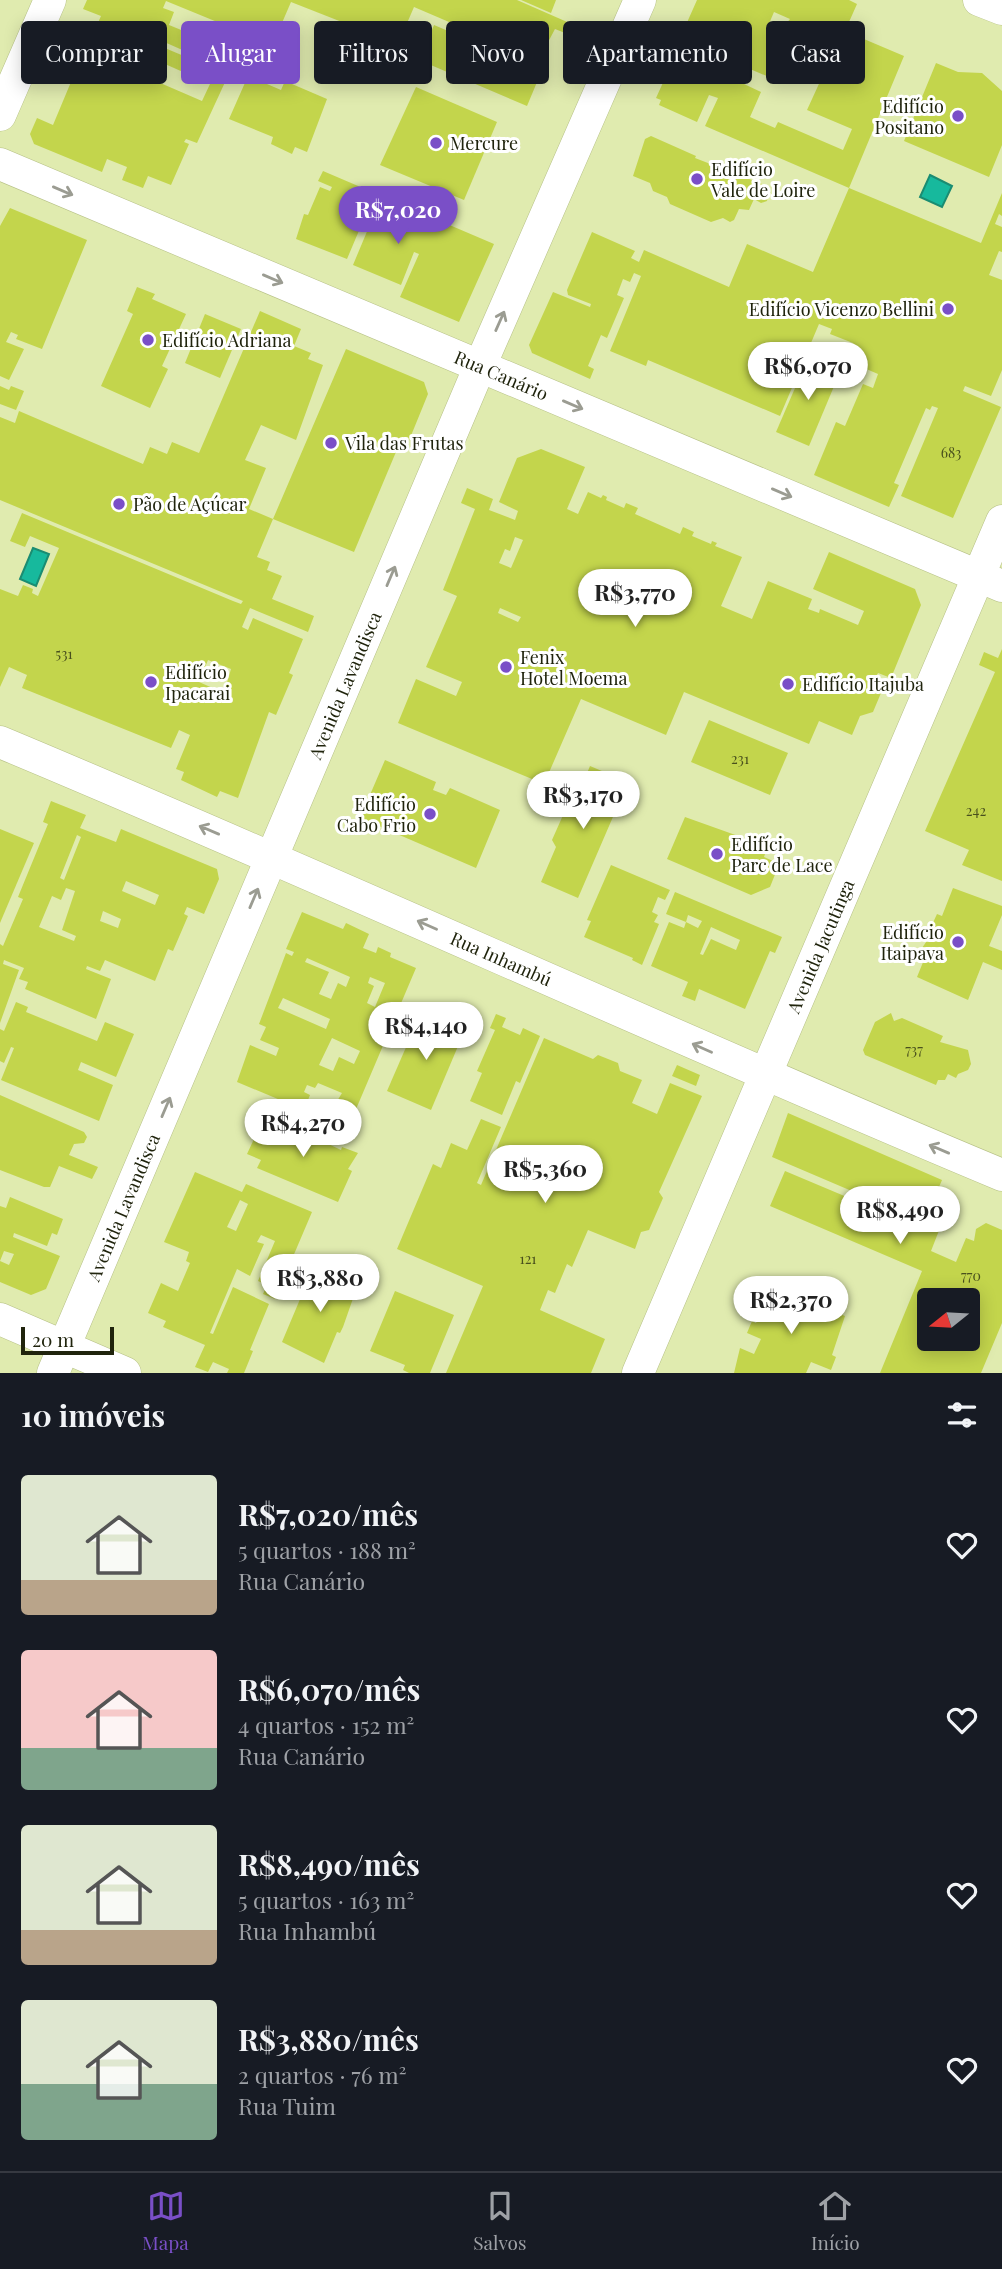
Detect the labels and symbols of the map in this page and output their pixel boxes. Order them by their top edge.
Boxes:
place label: Edifício Positano [875,94,944,139]
marker: Edifício Positano [950,108,966,124]
place label: Mercure [450,131,518,155]
marker: Mercure [428,135,444,151]
place label: Edifício Vale de Loire [710,157,815,202]
marker: Edifício Vale de Loire [689,171,705,187]
one-way arrow [52,185,73,198]
pin: R$7,020 [333,187,463,246]
one-way arrow [261,273,283,286]
place label: Edifício Vicenzo Bellini [749,297,934,321]
marker: Edifício Vicenzo Bellini [940,301,956,317]
one-way arrow [494,311,507,333]
place label: Edifício Adriana [162,328,291,352]
marker: Edifício Adriana [140,332,156,348]
pin: R$6,070 [743,342,873,402]
street label: Rua Canário [451,345,552,406]
one-way arrow [561,399,583,412]
place label: Vila das Frutas [344,431,464,455]
marker: Vila das Frutas [323,435,339,451]
house number: 683 [941,443,961,462]
one-way arrow [771,487,793,500]
place label: Pão de Açúcar [133,492,246,516]
marker: Pão de Açúcar [111,496,127,512]
one-way arrow [386,565,399,587]
pin: R$3,770 [570,570,700,629]
street label: Avenida Lavandisca [302,608,387,764]
house number: 531 [55,644,73,663]
place label: Fenix Hotel Moema [520,645,628,690]
marker: Fenix Hotel Moema [498,659,514,675]
place label: Edifício Ipacarai [165,660,230,705]
place label: Edifício Itajuba [802,672,924,696]
marker: Edifício Ipacarai [143,674,159,690]
marker: Edifício Itajuba [780,676,796,692]
house number: 231 [731,749,749,768]
pin: R$3,170 [518,772,648,831]
place label: Edifício Cabo Frio [337,792,416,837]
house number: 242 [966,801,986,820]
marker: Edifício Cabo Frio [422,806,438,822]
one-way arrow [199,822,220,835]
place label: Edifício Parc de Lace [731,832,833,877]
marker: Edifício Parc de Lace [709,846,725,862]
street label: Avenida Jacutinga [781,876,859,1018]
one-way arrow [248,887,261,909]
one-way arrow [417,918,438,931]
place label: Edifício Itaipava [880,920,944,965]
street label: Rua Inhambú [447,926,556,992]
marker: Edifício Itaipava [950,934,966,950]
pin: R$4,140 [361,1002,491,1062]
house number: 737 [905,1040,923,1059]
one-way arrow [692,1041,713,1054]
one-way arrow [160,1097,173,1118]
pin: R$4,270 [238,1100,368,1159]
street label: Avenida Lavandisca [81,1130,165,1286]
one-way arrow [929,1142,950,1155]
pin: R$5,360 [480,1146,610,1205]
pin: R$8,490 [835,1186,965,1246]
house number: 121 [519,1249,537,1268]
pin: R$3,880 [255,1254,385,1314]
house number: 770 [961,1266,981,1285]
pin: R$2,370 [726,1276,856,1336]
north arrow [917,1288,980,1351]
scale bar [21,1324,114,1356]

